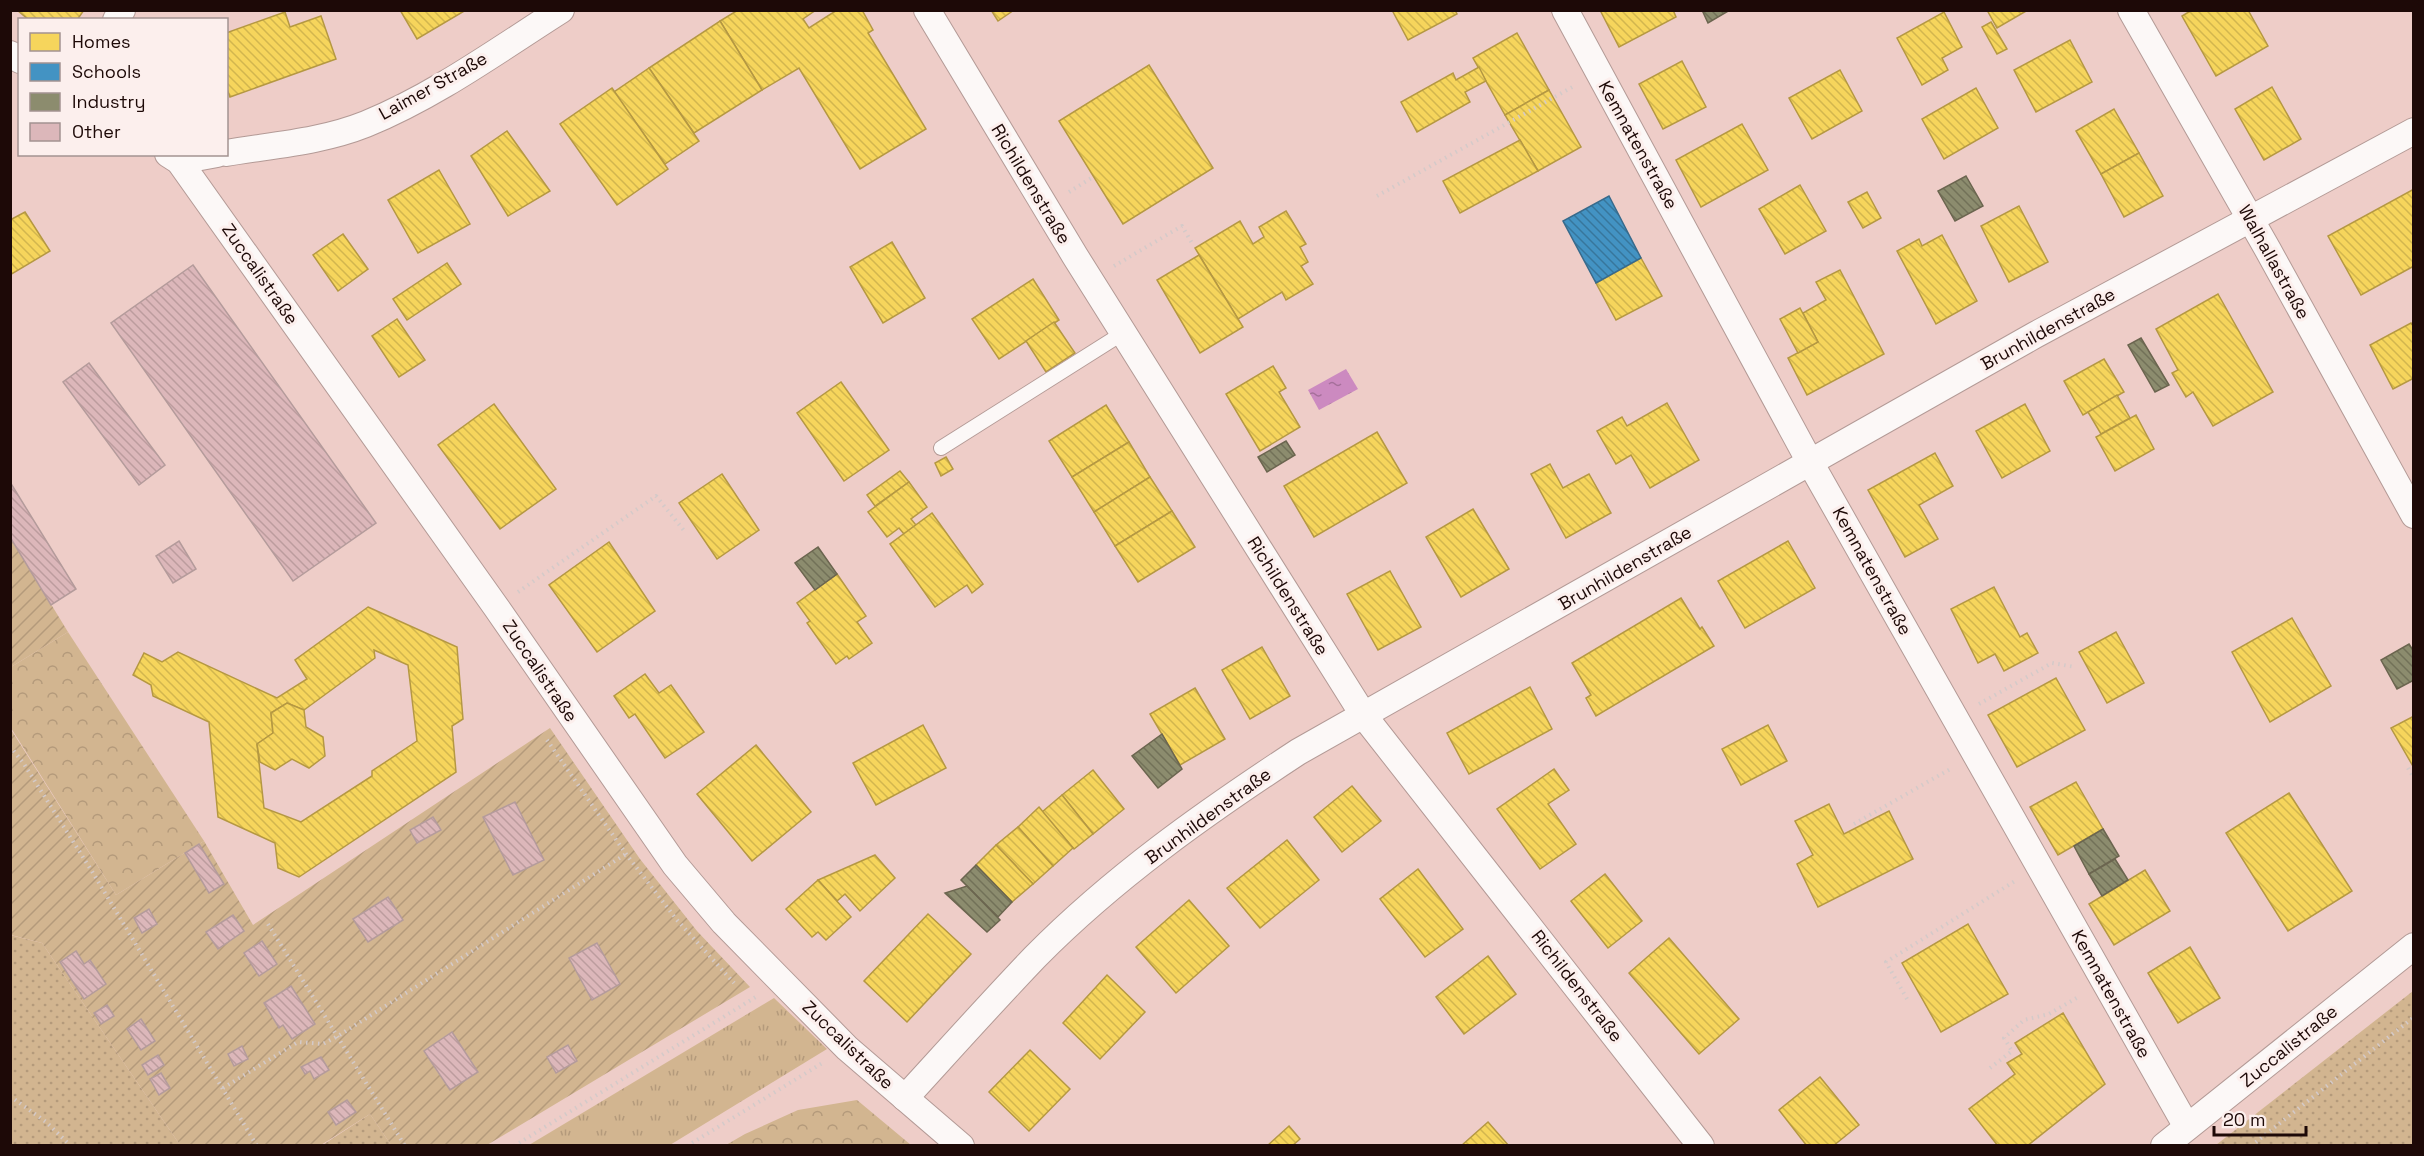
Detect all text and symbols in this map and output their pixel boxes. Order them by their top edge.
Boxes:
legend [18,18,228,156]
text: Homes [72,30,131,53]
street label: Laimer Straße [375,46,491,125]
text: Schools [72,60,141,83]
street label: Kemnatenstraße [1594,76,1683,213]
text: Industry [72,90,145,113]
text: Other [72,120,121,143]
street label: Richildenstraße [987,120,1076,248]
street label: Walhallastraße [2234,201,2315,323]
street label: Zuccalistraße [217,219,304,329]
street label: Brunhildenstraße [1976,282,2119,375]
street label: Kemnatenstraße [1828,502,1917,639]
street label: Brunhildenstraße [1554,520,1696,615]
street label: Richildenstraße [1243,532,1334,660]
street label: Zuccalistraße [498,615,583,726]
street label: Brunhildenstraße [1140,762,1275,869]
street label: Richildenstraße [1526,925,1628,1046]
street label: Kemnatenstraße [2067,925,2156,1062]
street label: Zuccalistraße [798,995,899,1094]
street label: Zuccalistraße [2235,999,2342,1092]
scale bar [2214,1099,2306,1137]
text: 20 m [2223,1108,2266,1131]

